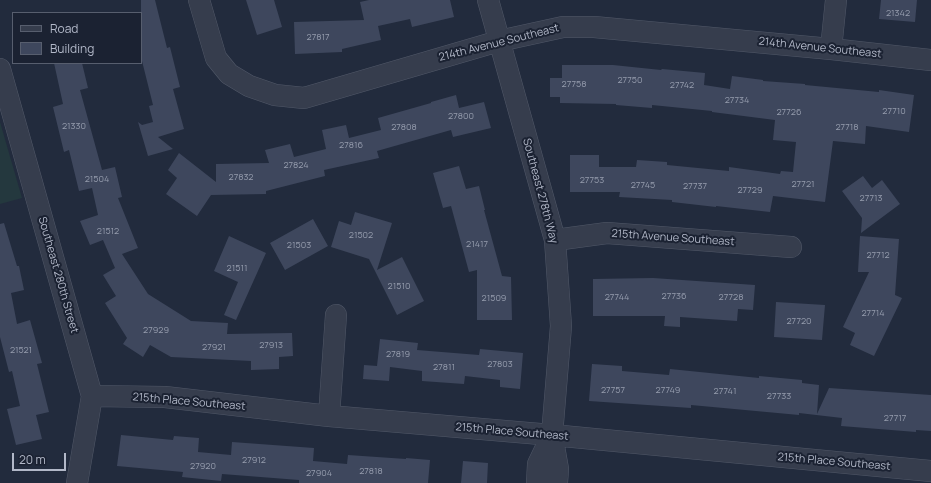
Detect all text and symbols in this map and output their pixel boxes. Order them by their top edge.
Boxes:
house number: 21342 [886,8,910,18]
legend [12,12,142,64]
text: Road [50,20,78,37]
street label: 214th Avenue Southeast [438,22,560,64]
house number: 27817 [307,32,329,42]
street label: 214th Avenue Southeast [758,35,882,61]
text: Building [50,40,94,57]
house number: 27750 [617,75,643,85]
house number: 27758 [562,79,586,89]
house number: 27742 [670,80,694,90]
house number: 27734 [725,95,749,105]
house number: 27710 [882,106,906,116]
house number: 27726 [776,107,802,117]
house number: 27800 [448,111,474,121]
house number: 21330 [62,121,86,131]
house number: 27808 [391,122,417,132]
house number: 27718 [835,122,859,132]
street label: Southeast 278th Way [520,137,560,245]
house number: 27816 [339,140,363,150]
house number: 27824 [283,160,309,170]
house number: 27832 [229,172,253,182]
house number: 21504 [85,174,109,184]
house number: 27753 [580,175,604,185]
house number: 27721 [791,179,815,189]
house number: 27745 [631,180,655,190]
house number: 27737 [683,181,707,191]
house number: 27729 [737,185,763,195]
house number: 27713 [860,193,882,203]
street label: Southeast 280th Street [35,215,81,335]
house number: 21512 [97,226,119,236]
street label: 215th Avenue Southeast [611,227,735,249]
house number: 21502 [349,230,373,240]
house number: 21417 [466,239,488,249]
house number: 21503 [287,240,311,250]
house number: 27712 [866,250,890,260]
house number: 21511 [227,263,247,273]
house number: 21510 [388,281,410,291]
house number: 27736 [662,291,686,301]
house number: 27744 [605,292,629,302]
house number: 27728 [719,292,743,302]
house number: 21509 [482,293,506,303]
house number: 27714 [861,308,885,318]
house number: 27720 [786,316,812,326]
house number: 27929 [143,325,169,335]
house number: 27913 [259,340,283,350]
house number: 27921 [202,342,226,352]
house number: 21521 [10,345,32,355]
house number: 27819 [386,349,410,359]
house number: 27803 [487,359,513,369]
house number: 27811 [433,362,455,372]
house number: 27757 [601,385,625,395]
house number: 27749 [656,385,680,395]
house number: 27741 [714,386,736,396]
street label: 215th Place Southeast [132,390,246,414]
house number: 27733 [767,391,791,401]
house number: 27717 [884,413,906,423]
street label: 215th Place Southeast [455,420,569,444]
scale bar [14,445,68,471]
street label: 215th Place Southeast [777,450,891,474]
text: 20 m [19,451,46,468]
house number: 27912 [242,455,266,465]
house number: 27920 [190,461,216,471]
house number: 27818 [359,466,383,476]
house number: 27904 [306,468,332,478]

